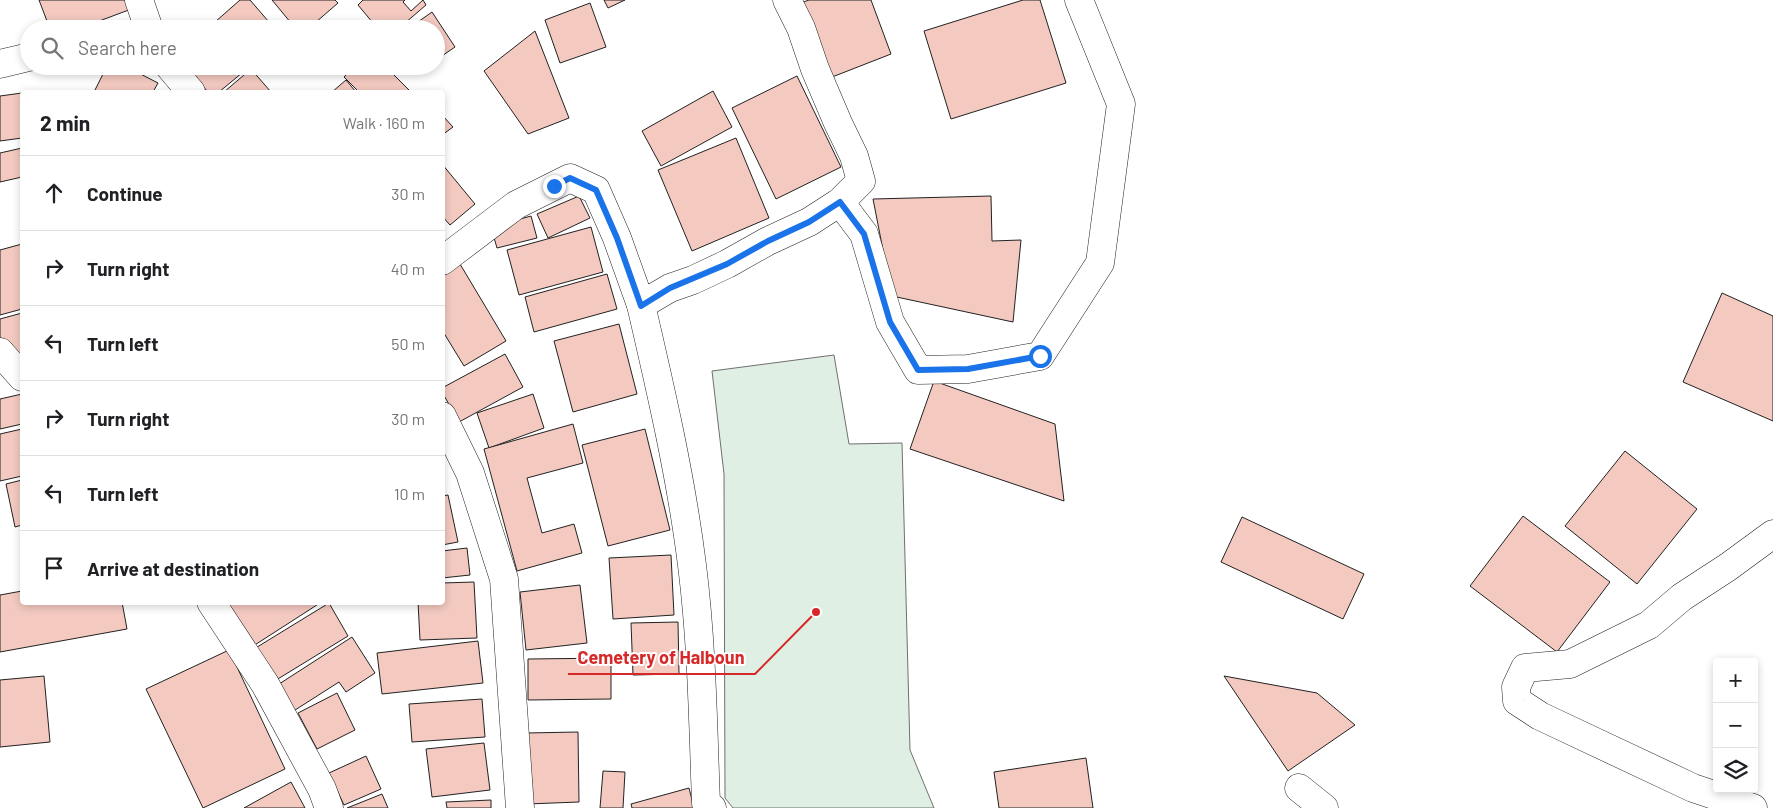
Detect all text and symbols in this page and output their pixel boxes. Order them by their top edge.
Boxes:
search box [20,20,445,75]
icon: search [38,34,66,62]
text: Search here [78,36,177,59]
text: 2 min [40,110,90,135]
text: Walk · 160 m [343,113,425,132]
route end [543,175,566,198]
icon: ahead [40,179,68,207]
text: Continue [87,182,163,205]
text: 30 m [391,184,425,203]
icon: right [40,254,68,282]
text: Turn right [87,257,169,280]
text: 40 m [391,259,425,278]
icon: left [40,329,68,357]
text: Turn left [87,332,158,355]
text: 50 m [391,334,425,353]
route start [1029,345,1052,368]
icon: right [40,404,68,432]
text: Turn right [87,407,169,430]
text: 30 m [391,409,425,428]
icon: left [40,479,68,507]
text: Turn left [87,482,158,505]
text: 10 m [394,484,425,503]
icon: arrive [40,554,68,582]
text: Arrive at destination [87,557,259,580]
callout: Cemetery of Halboun [568,641,755,674]
text: Cemetery of Halboun [577,646,745,668]
map controls [1713,658,1758,793]
button: + [1713,658,1758,703]
button: − [1713,703,1758,748]
button: layers [1713,748,1758,793]

